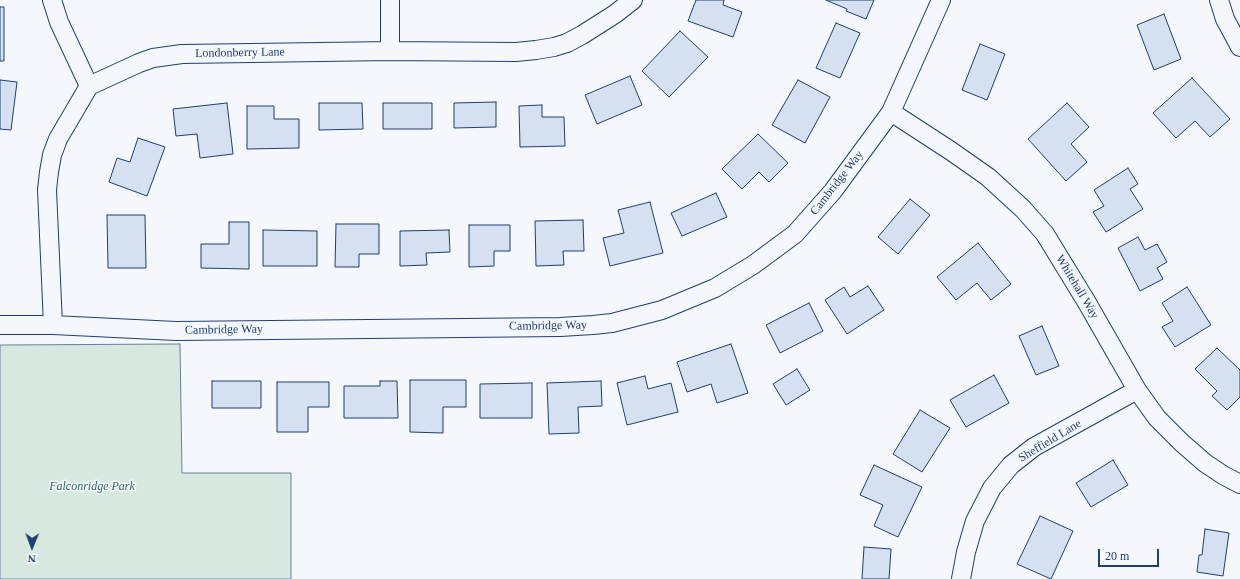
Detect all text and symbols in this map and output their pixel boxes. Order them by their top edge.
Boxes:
street label: Londonberry Lane [195,45,285,61]
street label: Cambridge Way [807,148,867,218]
street label: Whitehall Way [1052,252,1102,322]
street label: Cambridge Way [509,318,587,334]
street label: Cambridge Way [185,322,263,338]
street label: Sheffield Lane [1016,417,1084,465]
park label: Falconridge Park [49,480,135,494]
north arrow [12,527,52,567]
scale bar [1100,541,1161,567]
text: 20 m [1105,549,1129,563]
text: N [28,553,36,565]

